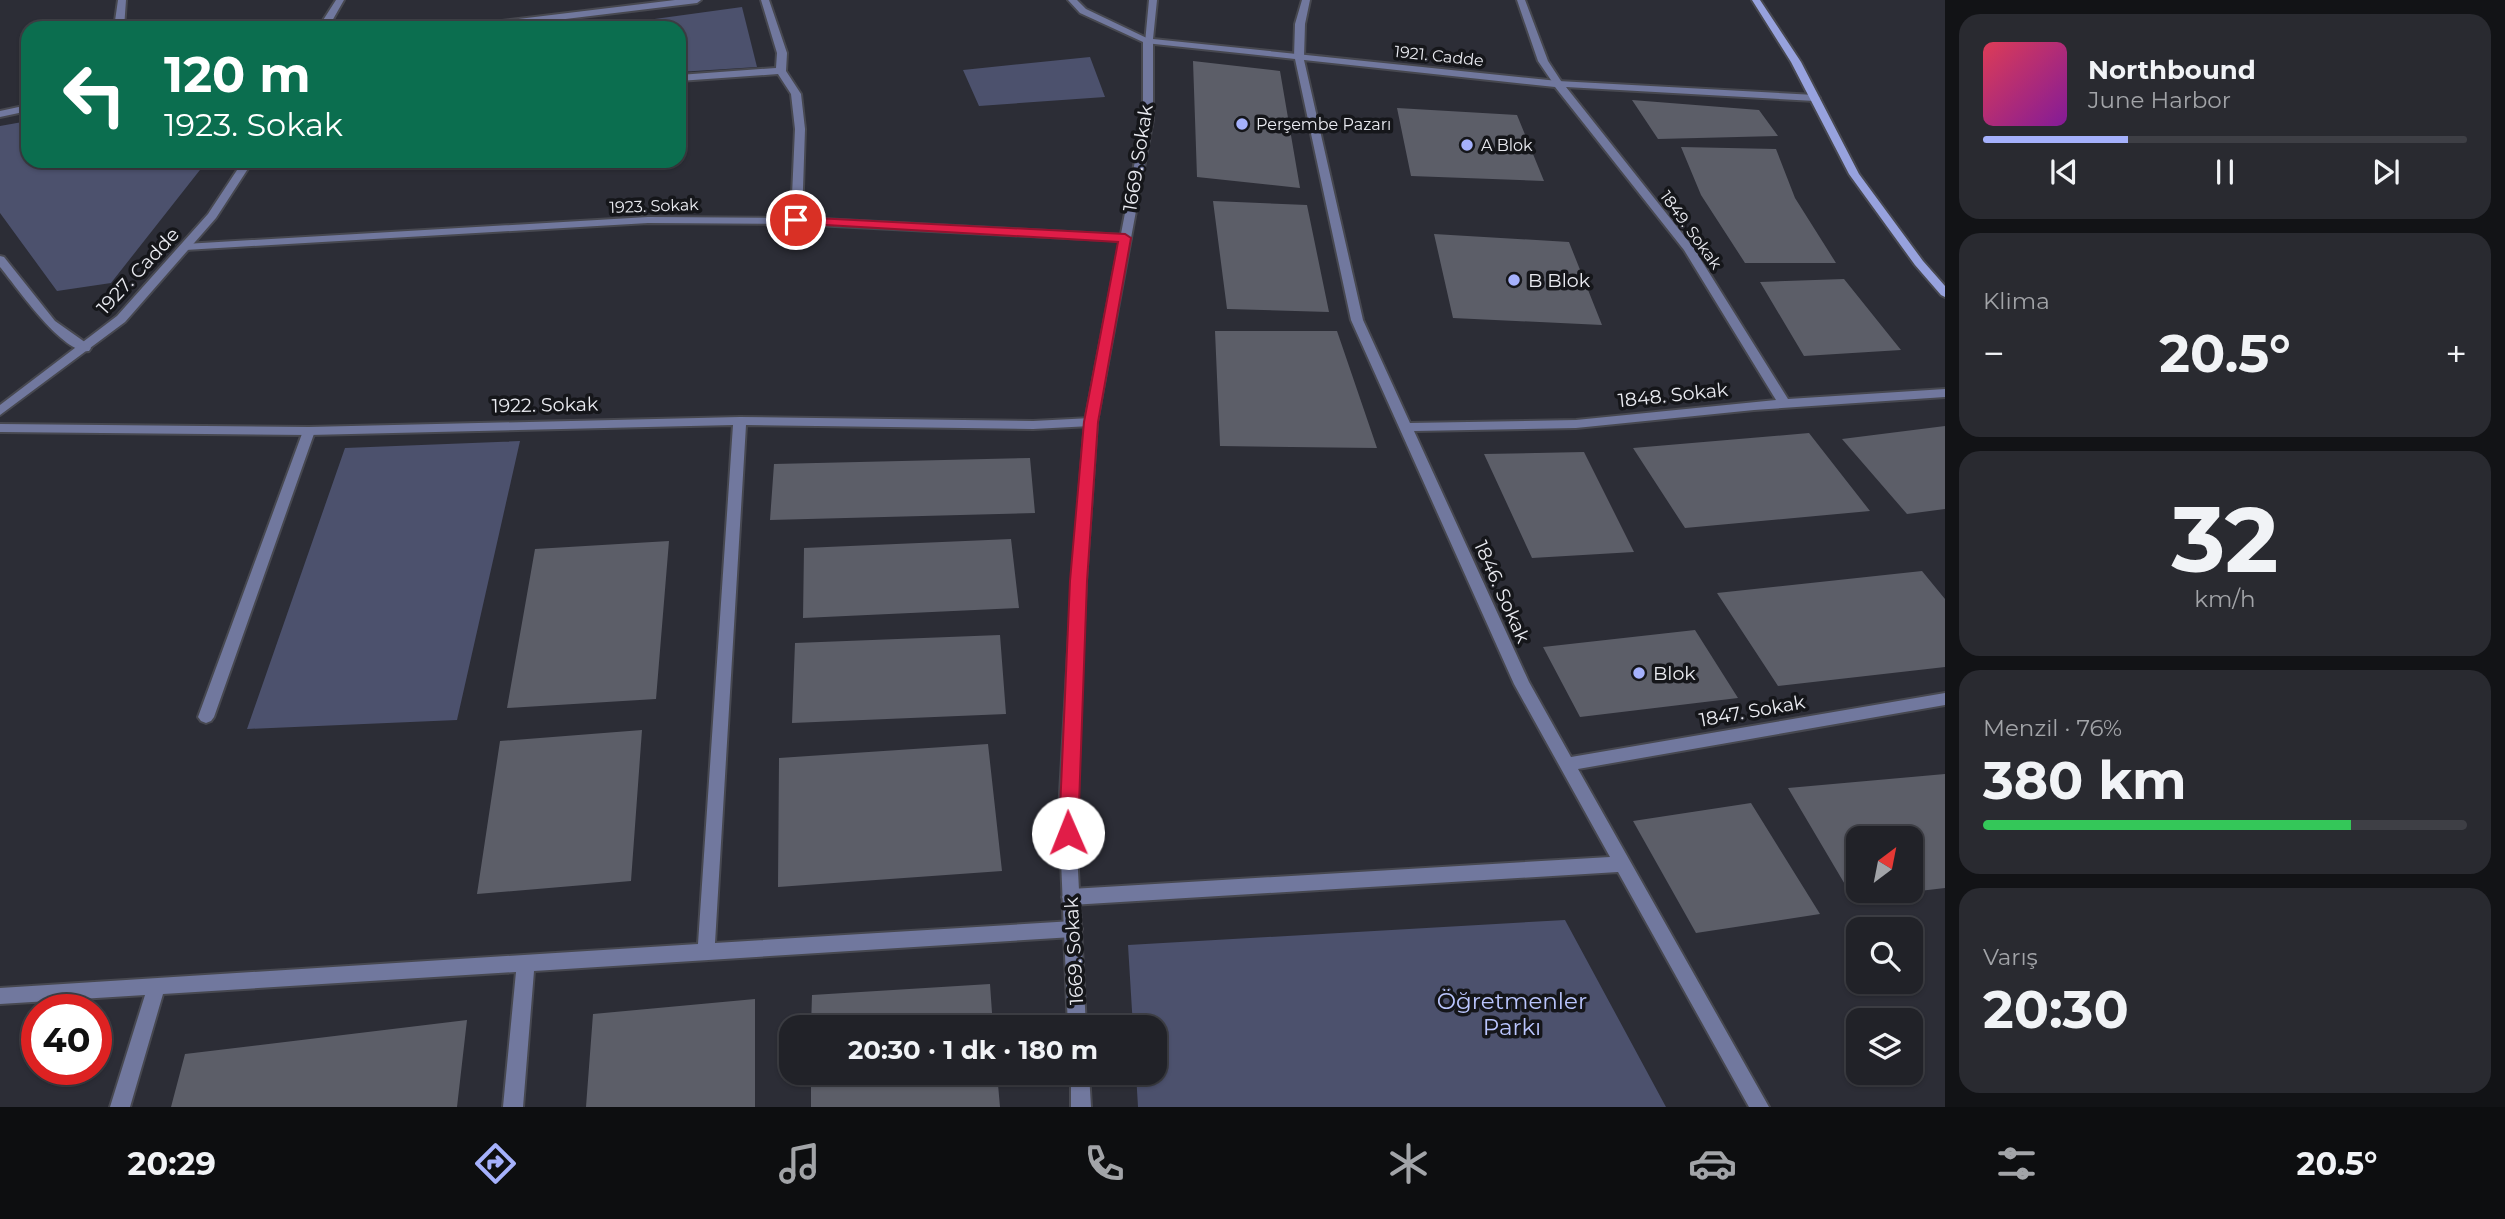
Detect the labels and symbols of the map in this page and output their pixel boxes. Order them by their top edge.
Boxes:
street label: 1921. Cadde [1393,42,1485,70]
street label: 1669. Sokak [1118,102,1158,213]
place label: Perşembe Pazarı [1256,115,1391,134]
marker: Perşembe Pazarı [1234,116,1250,132]
place label: A Blok [1481,136,1533,155]
marker: A Blok [1459,137,1475,153]
street label: 1849. Sokak [1656,187,1726,273]
pin [766,190,826,250]
street label: 1923. Sokak [609,195,699,217]
street label: 1927. Cadde [92,223,184,319]
place label: B Blok [1528,269,1591,292]
marker: B Blok [1506,272,1522,288]
street label: 1848. Sokak [1617,378,1730,412]
street label: 1922. Sokak [492,393,599,417]
street label: 1846. Sokak [1469,537,1535,647]
place label: Blok [1653,662,1696,685]
marker: Blok [1631,665,1647,681]
street label: 1847. Sokak [1697,690,1807,732]
position arrow [1031,796,1105,870]
north arrow [1846,826,1923,903]
street label: 1669. Sokak [1060,896,1088,1005]
park label: Öğretmenler Parkı [1437,987,1587,1041]
speed limit sign: 40 [21,994,112,1085]

